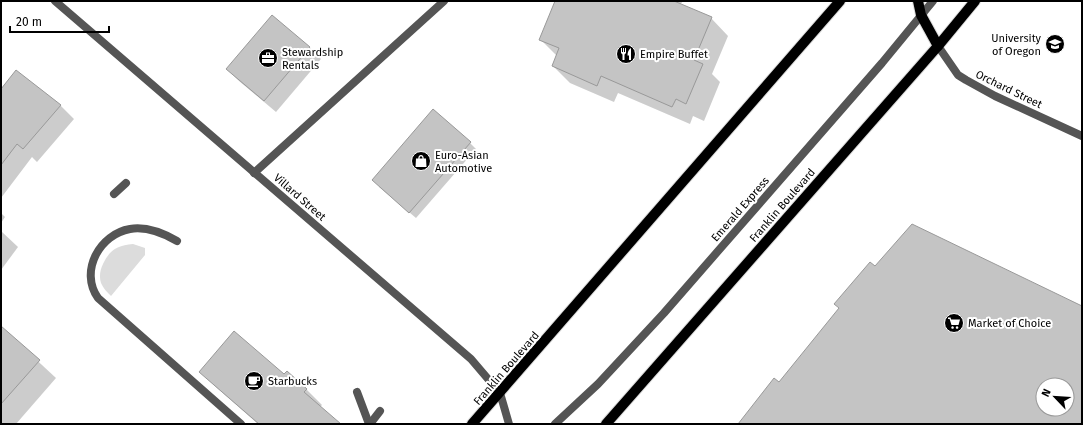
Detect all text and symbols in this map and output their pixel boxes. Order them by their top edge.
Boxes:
scale bar [10,8,109,34]
text: 20 m [16,15,42,29]
place label: University of Oregon [991,32,1042,58]
school or university icon: University of Oregon [1044,33,1066,55]
restaurant icon: Empire Buffet [615,43,637,65]
place label: Stewardship Rentals [282,46,343,72]
office icon: Stewardship Rentals [257,47,279,69]
place label: Empire Buffet [640,48,708,61]
street label: Orchard Street [973,68,1044,111]
place label: Euro-Asian Automotive [435,149,492,175]
shop icon: Euro-Asian Automotive [410,150,432,172]
street label: Franklin Boulevard [747,166,818,245]
street label: Villard Street [271,171,328,224]
street label: Emerald Express [709,174,772,244]
supermarket icon: Market of Choice [943,312,965,334]
place label: Market of Choice [968,317,1051,330]
street label: Franklin Boulevard [471,329,542,408]
cafe icon: Starbucks [243,370,265,392]
place label: Starbucks [268,375,317,388]
north arrow [1035,377,1075,417]
text: N [1039,387,1054,399]

